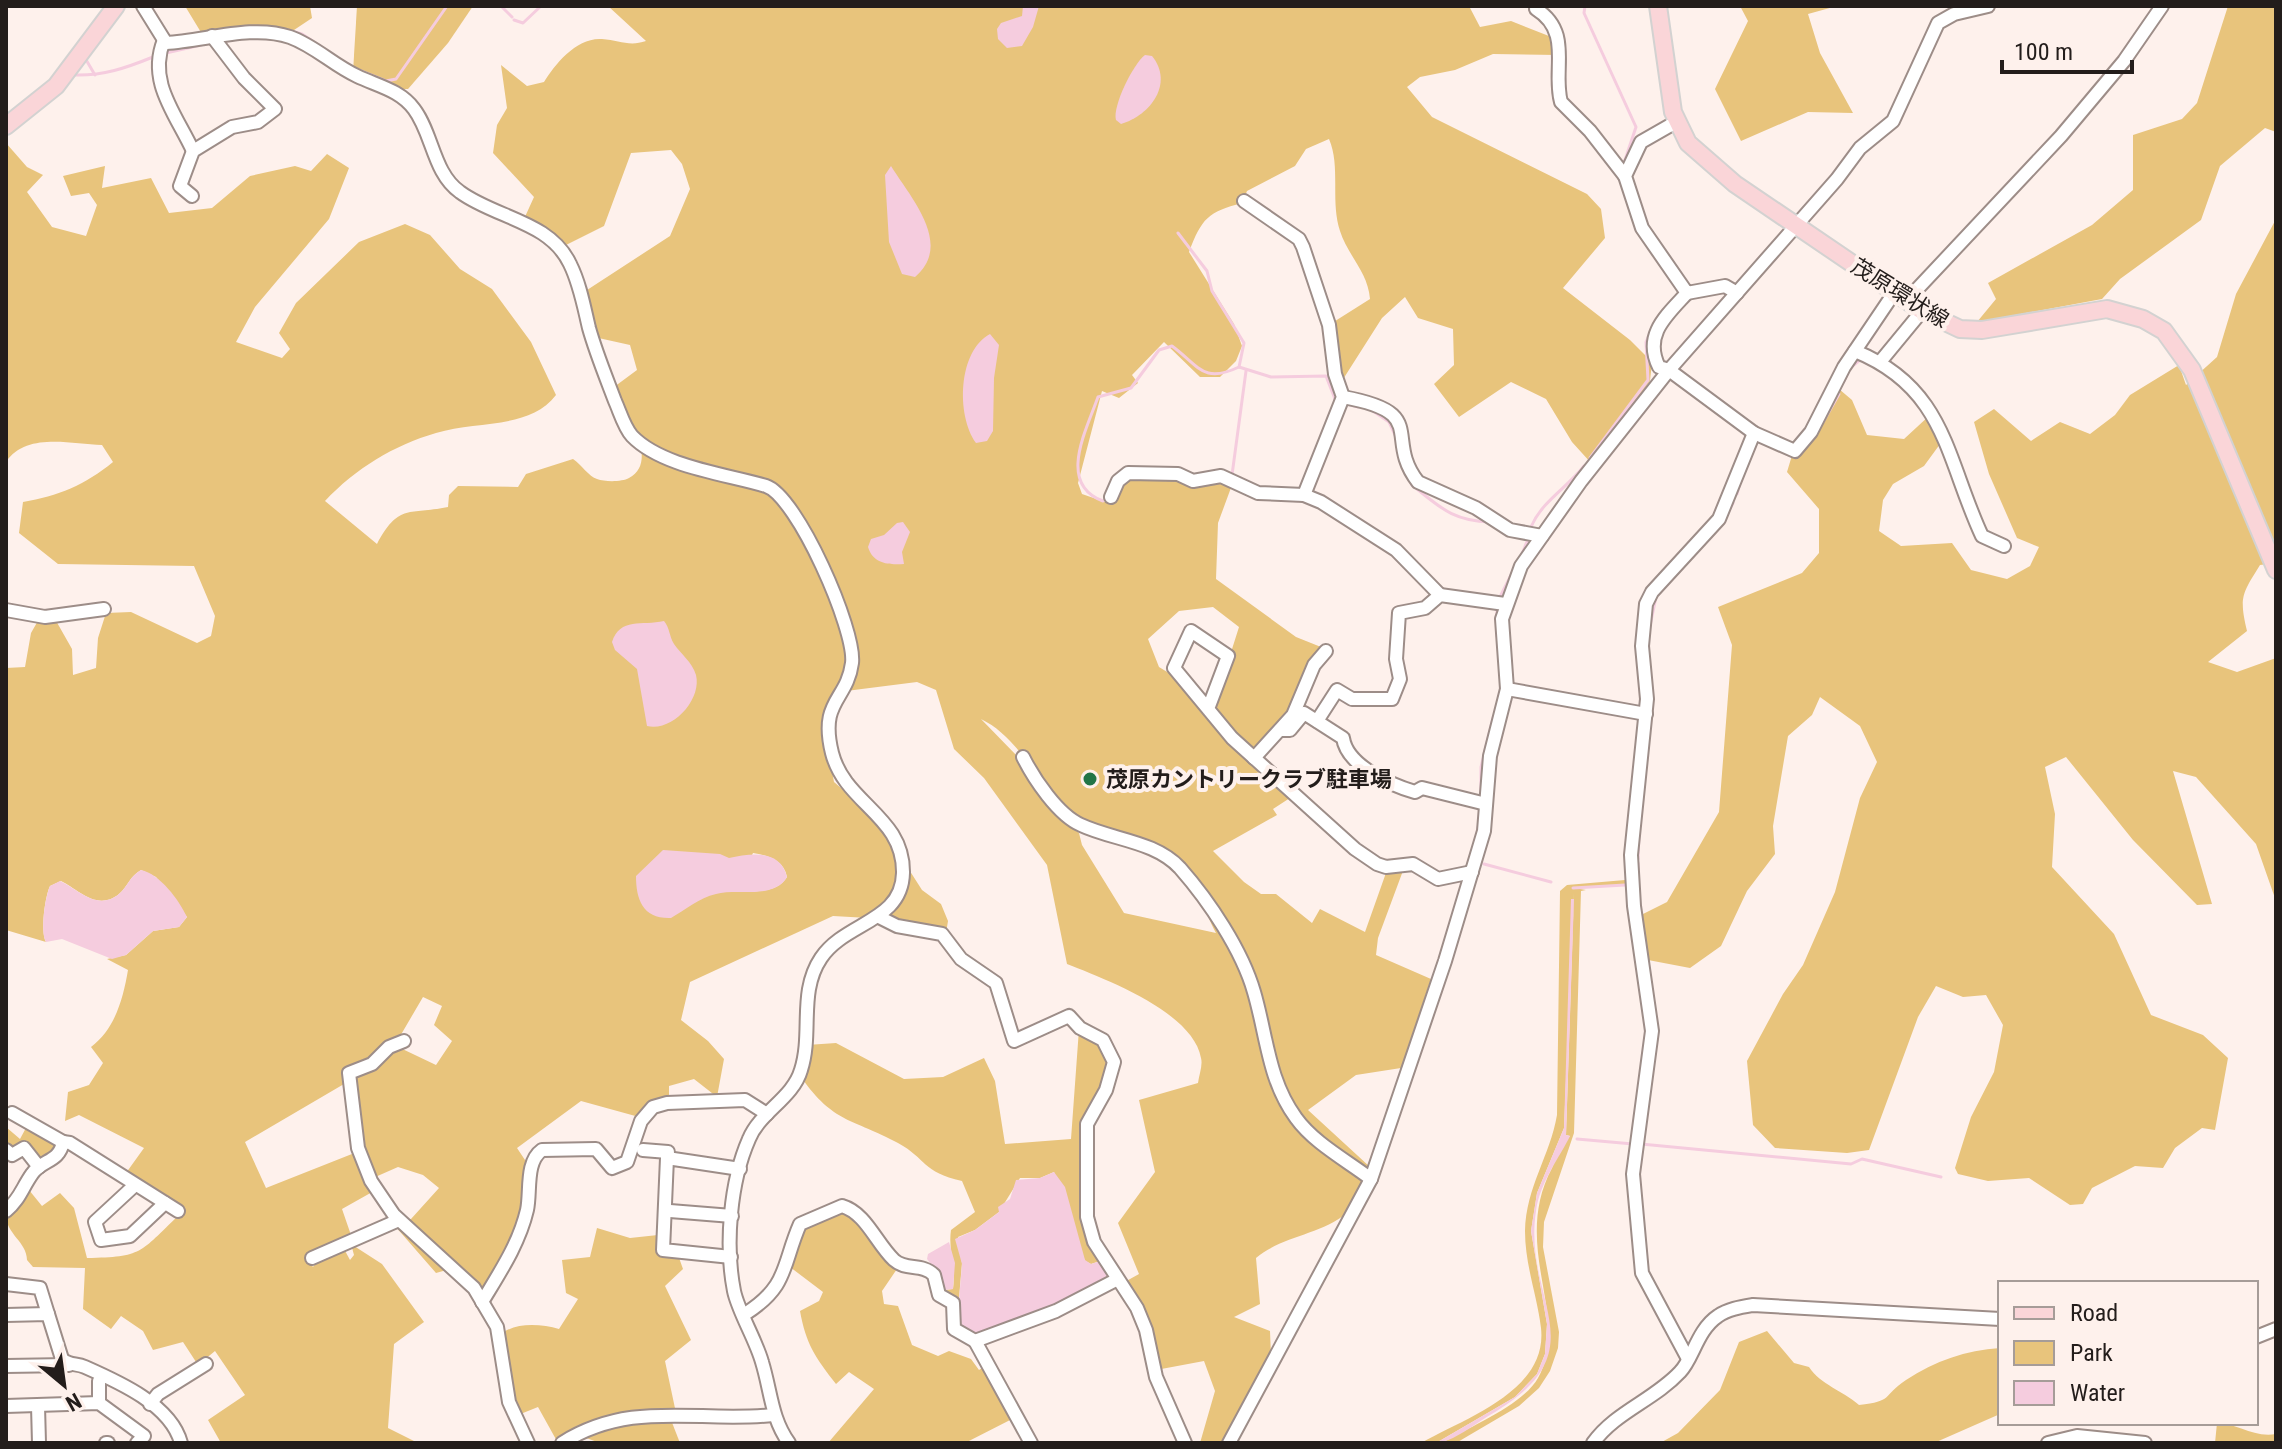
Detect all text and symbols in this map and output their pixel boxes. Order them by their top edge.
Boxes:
scale bar [2002,24,2132,74]
text: 100 m [2014,38,2073,66]
street label: 茂原環状線 [1847,253,1953,333]
place label: 茂原カントリークラブ駐車場 [1106,767,1392,792]
marker: 茂原カントリークラブ駐車場 [1081,770,1099,788]
legend [1998,1281,2258,1425]
text: Road [2070,1299,2118,1327]
text: Park [2070,1339,2113,1367]
north arrow [24,1345,104,1425]
text: Water [2070,1379,2125,1407]
text: N [61,1388,85,1416]

